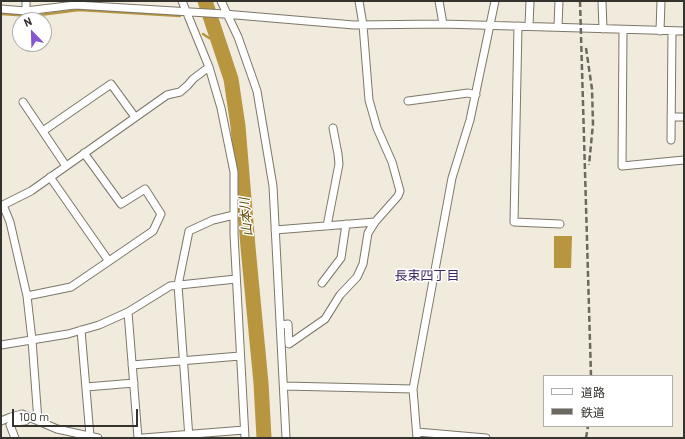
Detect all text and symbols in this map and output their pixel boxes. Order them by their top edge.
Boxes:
north arrow [12,12,52,52]
text: N [22,14,33,29]
water label: 山本川 [237,197,255,237]
district label: 長束四丁目 [395,268,459,284]
legend [543,375,673,427]
text: 道路 [581,385,605,399]
scale bar [14,401,140,427]
text: 鉄道 [581,405,605,419]
text: 100 m [19,409,49,423]

